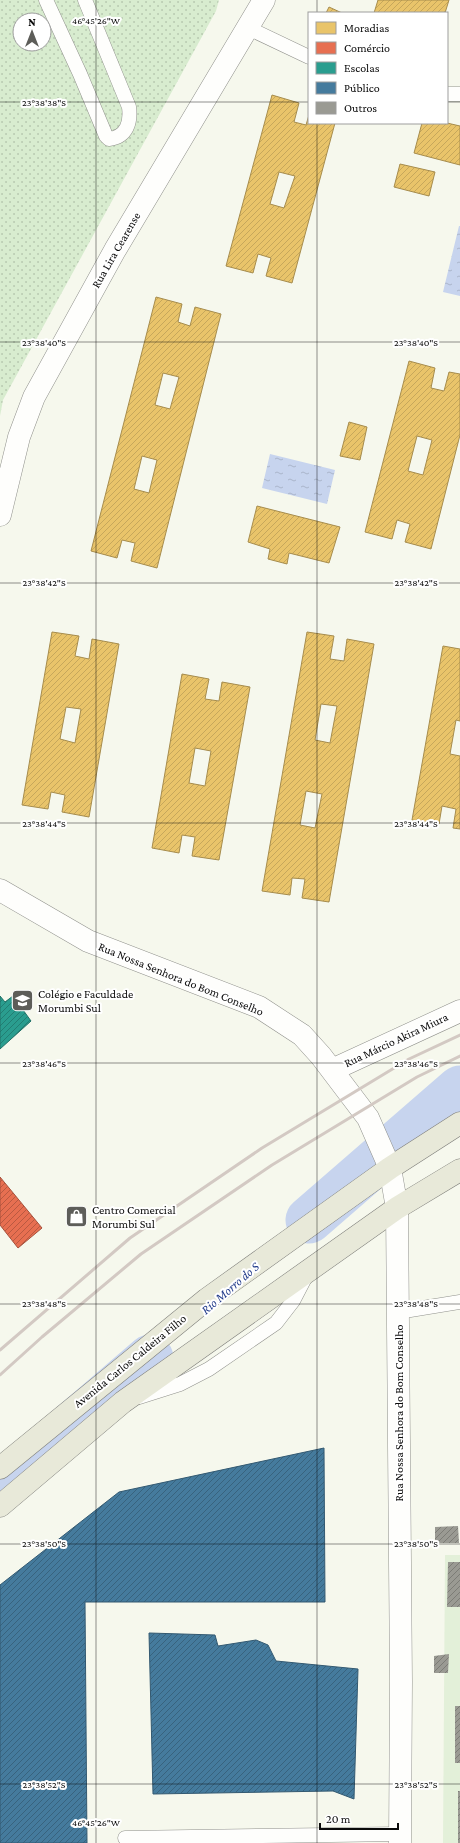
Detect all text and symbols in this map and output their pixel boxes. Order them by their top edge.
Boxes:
north arrow [12,12,52,52]
legend [308,12,448,124]
text: 46°45'26"W [72,15,121,26]
text: N [28,16,36,28]
text: Moradias [344,21,390,35]
text: Comércio [344,41,390,55]
text: Escolas [344,61,380,75]
text: Público [344,81,380,95]
text: 23°38'38"S [22,97,66,108]
text: Outros [344,101,377,115]
street label: Rua Lira Cearense [89,210,143,290]
text: 23°38'40"S [22,337,66,348]
text: 23°38'40"S [394,337,438,348]
text: 23°38'42"S [22,577,66,588]
text: 23°38'42"S [394,577,438,588]
text: 23°38'44"S [22,818,66,829]
text: 23°38'44"S [394,818,438,829]
street label: Rua Nossa Senhora do Bom Conselho [96,939,266,1019]
place label: Colégio e Faculdade Morumbi Sul [38,987,133,1015]
school or university icon: Colégio e Faculdade Morumbi Sul [10,988,36,1014]
street label: Rua Márcio Akira Miura [342,1010,451,1070]
text: 23°38'46"S [22,1058,66,1069]
text: 23°38'46"S [394,1058,438,1069]
place label: Centro Comercial Morumbi Sul [92,1203,176,1231]
shop icon: Centro Comercial Morumbi Sul [64,1204,90,1230]
water label: Rio Morro do S [198,1258,263,1317]
text: 23°38'48"S [22,1298,66,1309]
text: 23°38'48"S [394,1298,438,1309]
street label: Avenida Carlos Caldeira Filho [71,1311,189,1411]
street label: Rua Nossa Senhora do Bom Conselho [392,1324,406,1502]
text: 23°38'50"S [22,1538,66,1549]
text: 23°38'50"S [394,1538,438,1549]
text: 23°38'52"S [23,1779,66,1790]
text: 23°38'52"S [395,1779,438,1790]
scale bar [320,1805,398,1831]
text: 20 m [326,1812,351,1826]
text: 46°45'26"W [72,1817,121,1828]

